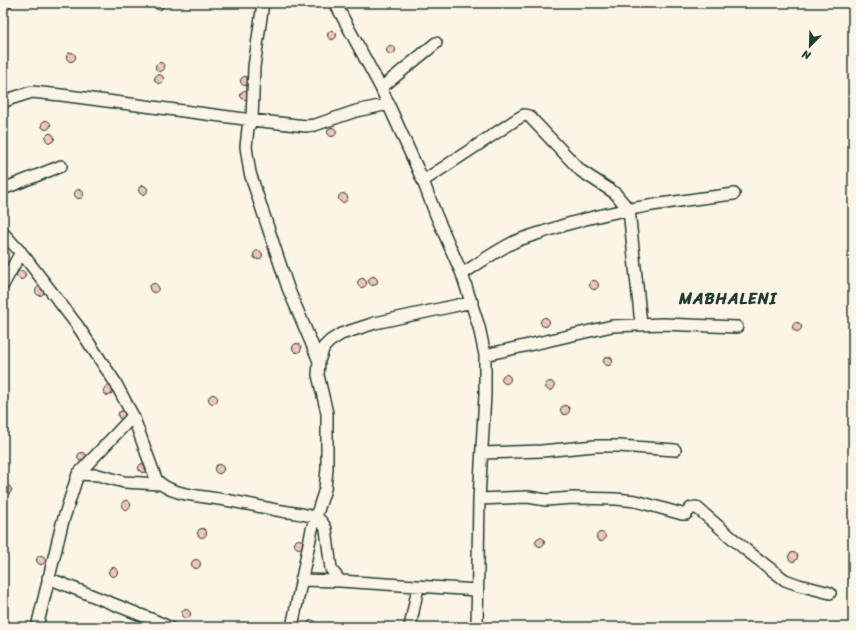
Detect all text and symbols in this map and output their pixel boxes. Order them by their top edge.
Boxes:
north arrow [790,26,830,66]
text: N [799,44,814,65]
district label: MABHALENI [678,284,778,313]

